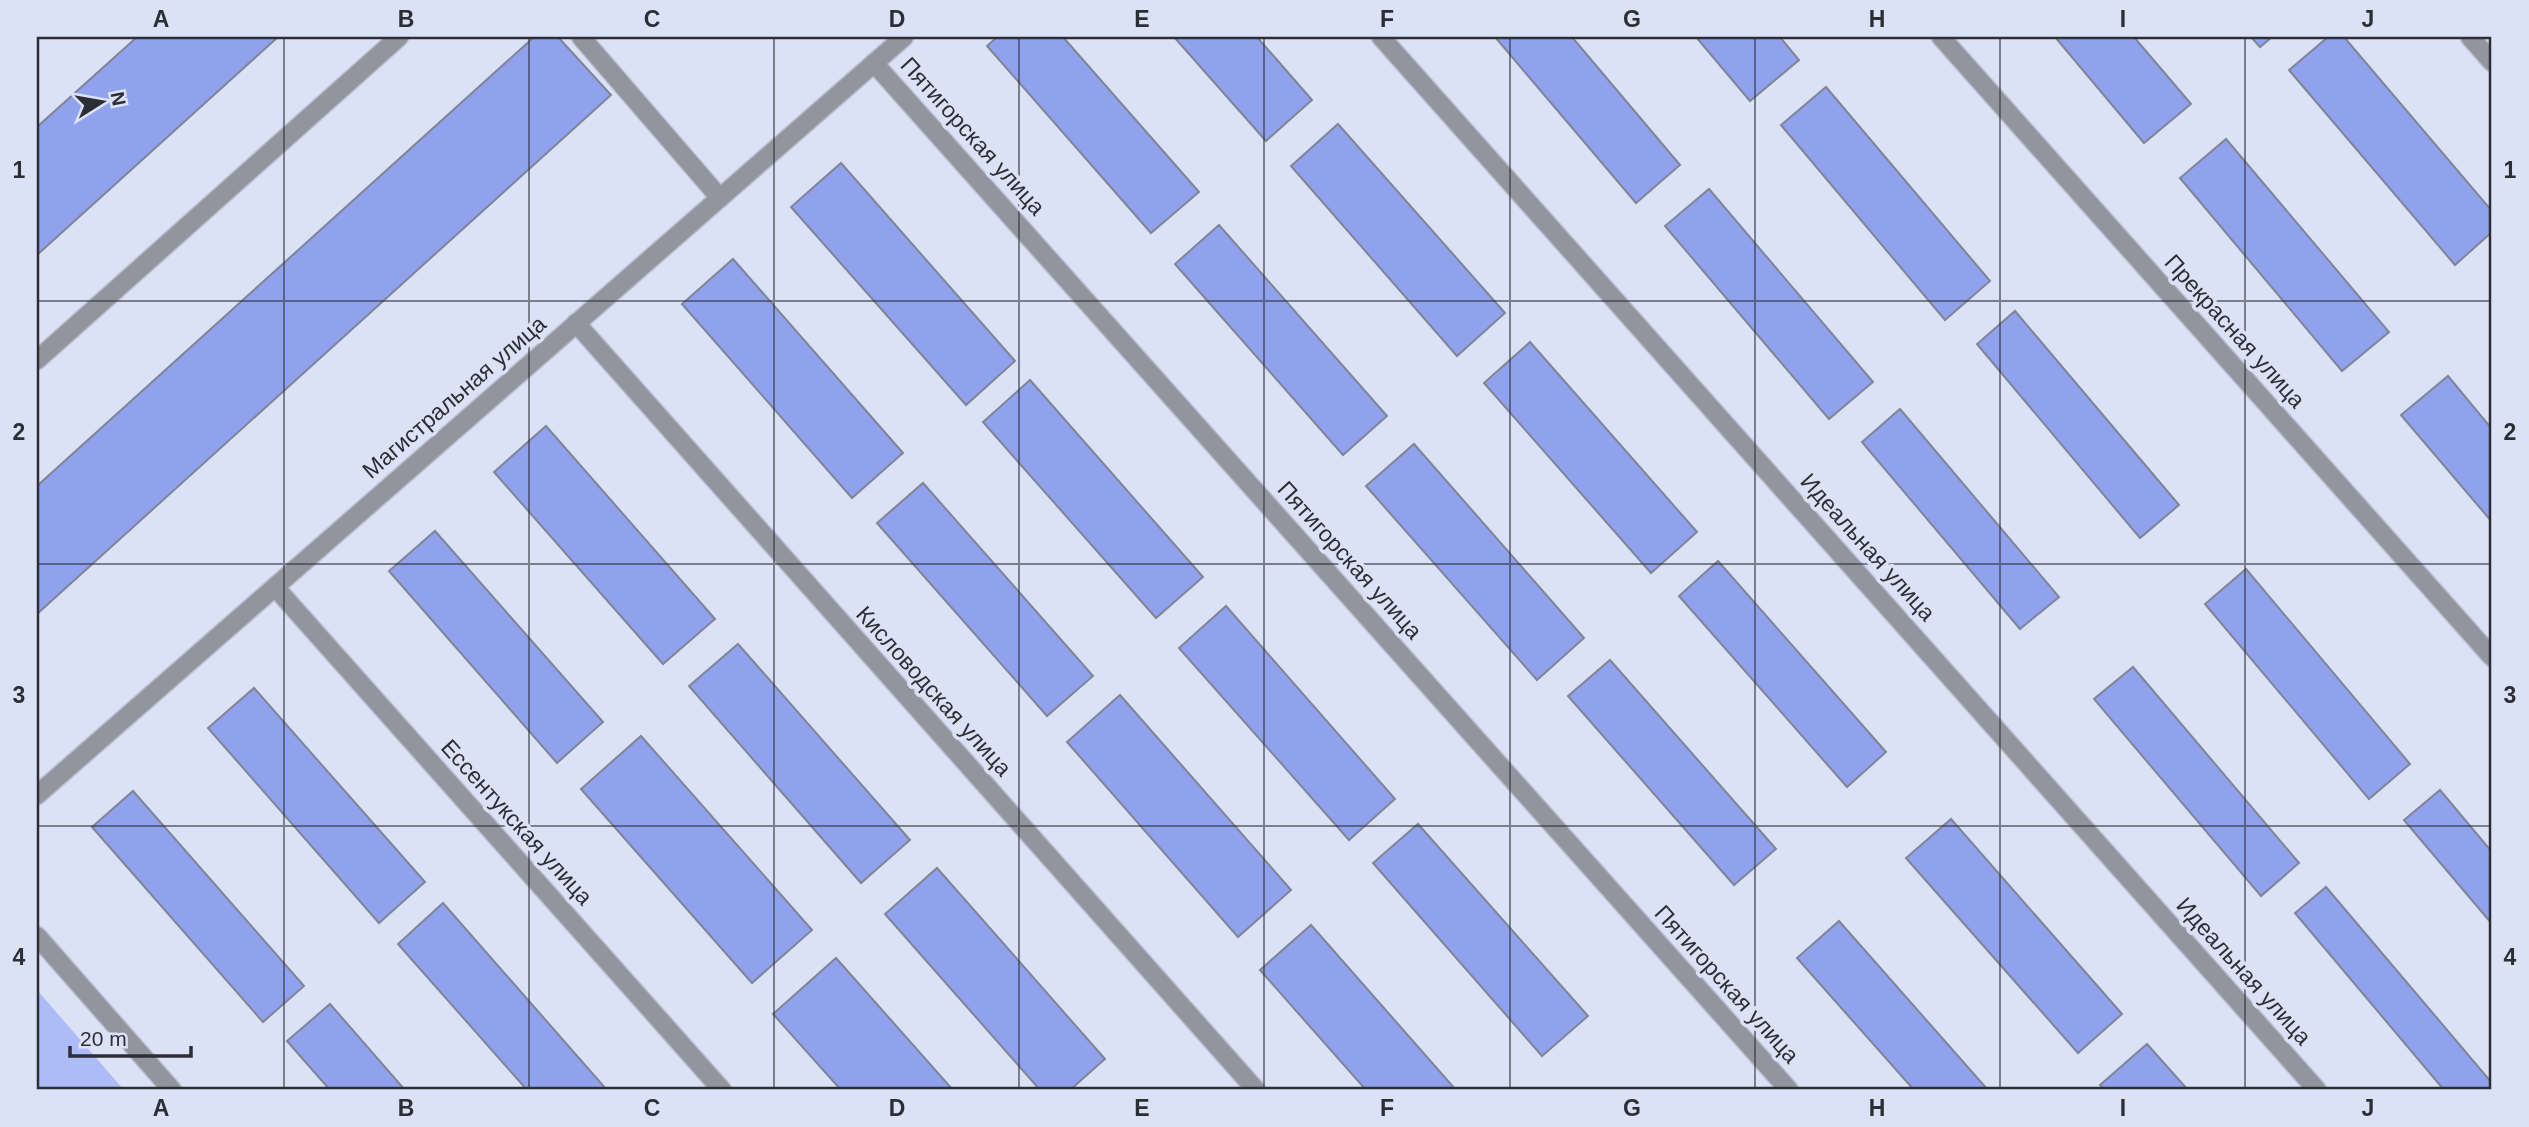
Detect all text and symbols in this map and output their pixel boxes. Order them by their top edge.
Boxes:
text: A [153,6,169,32]
text: B [398,6,414,32]
text: C [644,6,660,32]
text: D [889,6,905,32]
text: E [1134,6,1150,32]
text: F [1380,6,1394,32]
text: G [1623,6,1641,32]
text: H [1869,6,1885,32]
text: I [2120,6,2126,32]
text: J [2362,6,2374,32]
street label: Пятигорская улица [895,52,1051,220]
north arrow [66,66,136,136]
text: N [107,90,130,108]
text: 1 [13,157,26,183]
text: 1 [2504,157,2517,183]
street label: Прекрасная улица [2159,249,2311,413]
street label: Магистральная улица [357,310,551,484]
text: 2 [13,419,25,445]
text: 2 [2504,419,2516,445]
street label: Идеальная улица [1795,468,1941,626]
street label: Пятигорская улица [1272,476,1428,644]
street label: Кисловодская улица [851,601,1017,781]
text: 3 [13,682,25,708]
text: 3 [2504,682,2516,708]
street label: Ессентукская улица [436,734,598,910]
street label: Идеальная улица [2171,892,2317,1050]
street label: Пятигорская улица [1649,900,1805,1068]
text: 4 [13,944,26,970]
text: 4 [2504,944,2517,970]
scale bar [70,1015,191,1059]
text: 20 m [80,1027,127,1050]
text: A [153,1095,169,1121]
text: B [398,1095,414,1121]
text: C [644,1095,660,1121]
text: D [889,1095,905,1121]
text: E [1134,1095,1150,1121]
text: F [1380,1095,1394,1121]
text: G [1623,1095,1641,1121]
text: H [1869,1095,1885,1121]
text: I [2120,1095,2126,1121]
text: J [2362,1095,2374,1121]

